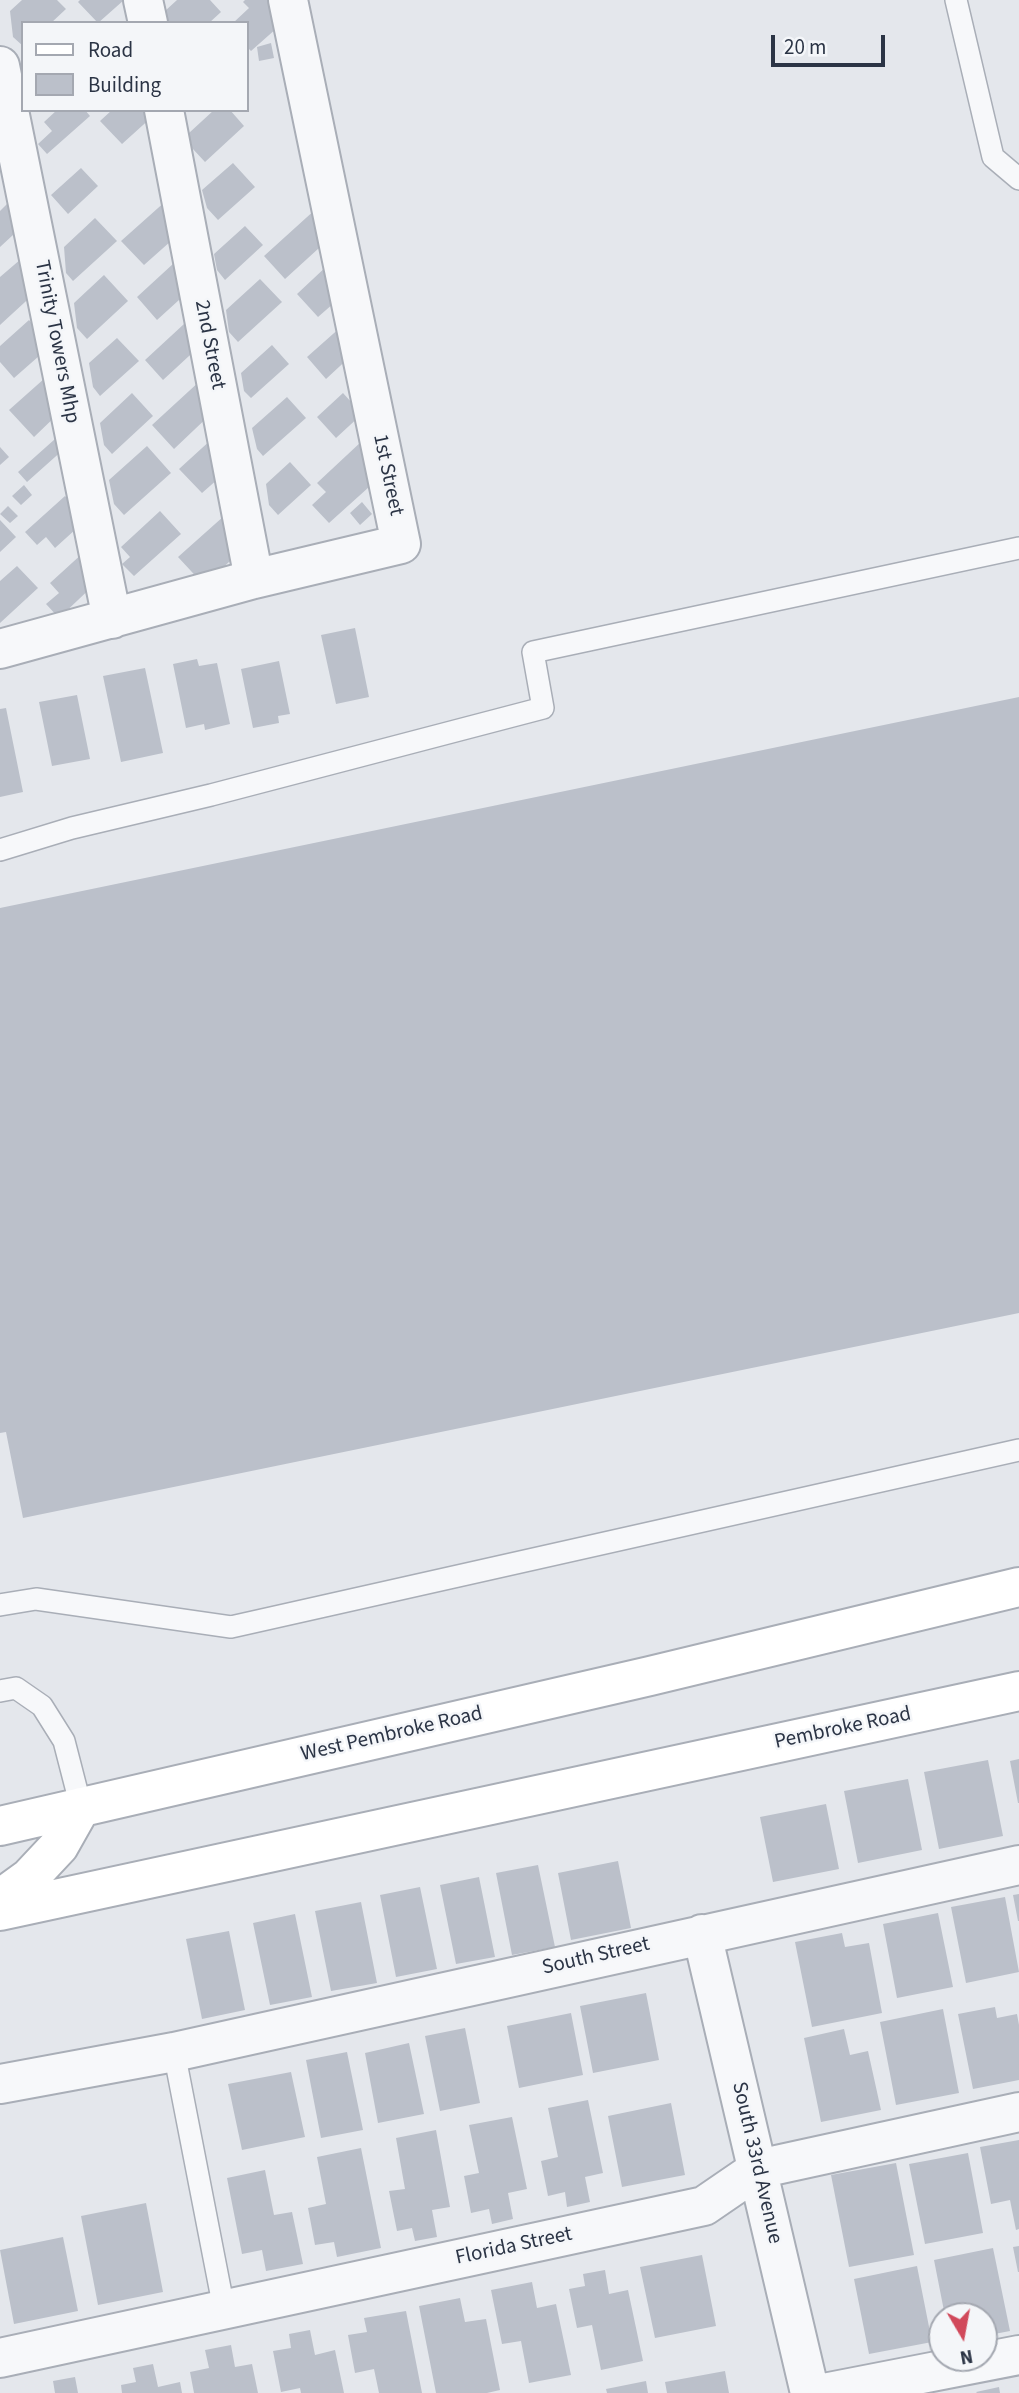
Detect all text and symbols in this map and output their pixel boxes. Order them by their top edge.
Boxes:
legend [21,21,248,112]
scale bar [774,21,888,65]
text: 20 m [784,32,826,62]
text: Road [88,35,133,65]
text: Building [88,70,161,100]
street label: Trinity Towers Mhp [28,258,84,426]
street label: 2nd Street [188,298,230,392]
street label: 1st Street [366,432,408,518]
street label: West Pembroke Road [299,1702,485,1768]
street label: Pembroke Road [772,1702,914,1756]
street label: South Street [540,1932,652,1982]
street label: South 33rd Avenue [725,2080,787,2246]
street label: Florida Street [453,2222,575,2272]
north arrow [928,2302,998,2372]
text: N [958,2342,975,2371]

